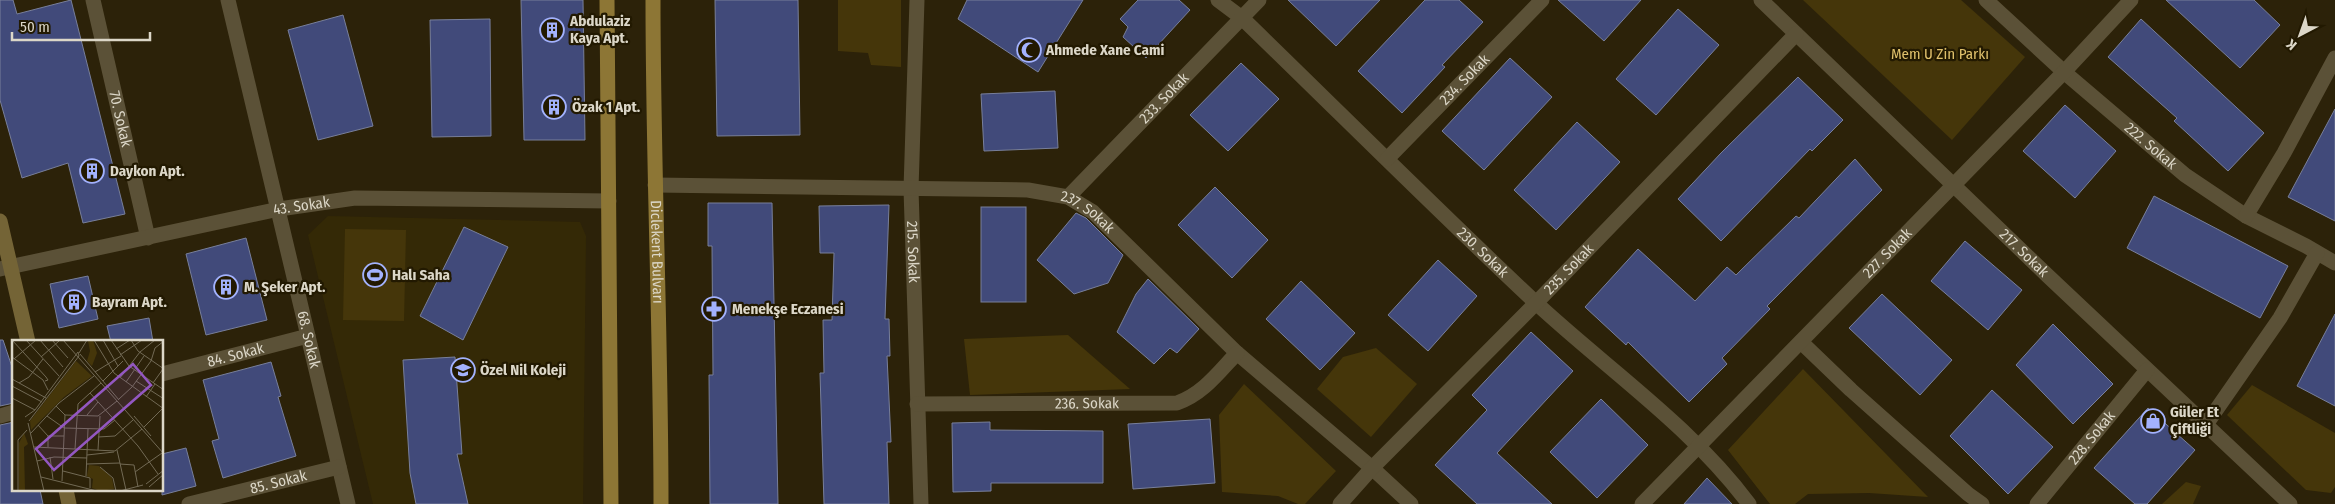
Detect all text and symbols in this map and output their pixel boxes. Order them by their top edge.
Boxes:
scale bar [12,10,150,42]
north arrow [2275,10,2325,60]
place label: Abdulaziz Kaya Apt. [569,12,631,47]
building icon: Abdulaziz Kaya Apt. [539,17,565,43]
text: 50 m [20,18,50,36]
text: K [2283,35,2300,54]
mosque icon: Ahmede Xane Cami [1016,37,1042,63]
place label: Ahmede Xane Cami [1045,41,1164,59]
park label: Mem U Zin Parkı [1891,45,1989,63]
street label: 234. Sokak [1436,50,1493,109]
street label: 233. Sokak [1136,69,1193,127]
street label: 70. Sokak [105,89,136,149]
building icon: Özak 1 Apt. [541,94,567,120]
place label: Özak 1 Apt. [572,98,641,116]
street label: 222. Sokak [2121,119,2181,173]
building icon: Daykon Apt. [79,158,105,184]
place label: Daykon Apt. [110,162,185,180]
street label: 237. Sokak [1060,187,1118,237]
street label: 43. Sokak [271,193,331,219]
street label: Diclekent Bulvarı [647,200,667,304]
street label: 215. Sokak [903,220,923,283]
street label: 230. Sokak [1453,224,1512,281]
street label: 227. Sokak [1859,224,1916,282]
street label: 217. Sokak [1996,225,2052,281]
street label: 235. Sokak [1540,240,1597,298]
sports icon: Halı Saha [362,262,388,288]
place label: Halı Saha [392,266,451,284]
building icon: M. Şeker Apt. [213,274,239,300]
place label: M. Şeker Apt. [244,278,326,297]
building icon: Bayram Apt. [61,289,87,315]
place label: Bayram Apt. [92,293,168,311]
pharmacy icon: Menekşe Eczanesi [701,296,727,322]
place label: Menekşe Eczanesi [732,300,844,319]
street label: 68. Sokak [293,309,324,370]
street label: 84. Sokak [205,339,266,371]
inset map [12,340,164,492]
school or university icon: Özel Nil Koleji [450,357,476,383]
place label: Özel Nil Koleji [480,361,566,379]
street label: 236. Sokak [1055,394,1119,412]
place label: Güler Et Çiftliği [2170,403,2220,439]
street label: 228. Sokak [2064,407,2119,468]
shop icon: Güler Et Çiftliği [2140,408,2166,434]
street label: 85. Sokak [248,466,308,498]

